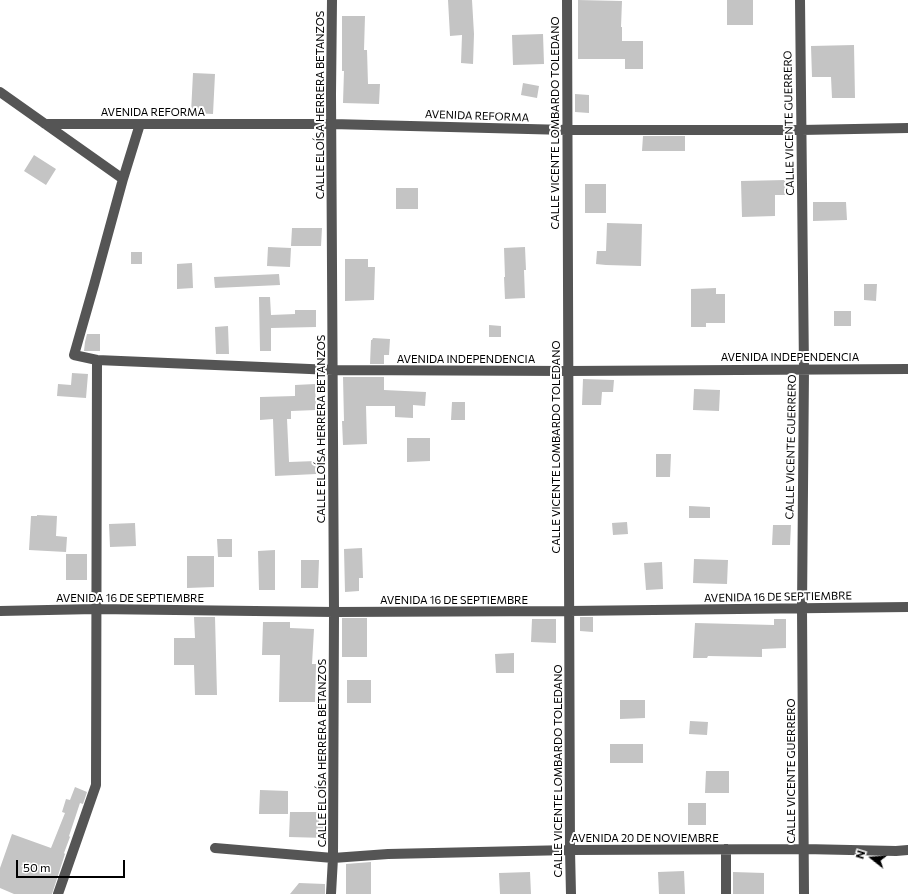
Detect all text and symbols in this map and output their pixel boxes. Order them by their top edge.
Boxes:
street label: CALLE ELOÍSA HERRERA BETANZOS [313,11,327,199]
street label: CALLE VICENTE LOMBARDO TOLEDANO [548,17,562,229]
street label: CALLE VICENTE GUERRERO [781,50,797,196]
street label: AVENIDA REFORMA [101,105,205,119]
street label: AVENIDA REFORMA [425,108,529,124]
street label: CALLE ELOÍSA HERRERA BETANZOS [314,335,328,523]
street label: CALLE VICENTE LOMBARDO TOLEDANO [549,341,563,553]
street label: AVENIDA INDEPENDENCIA [721,350,859,364]
street label: AVENIDA INDEPENDENCIA [397,352,535,366]
street label: CALLE VICENTE GUERRERO [783,374,799,520]
street label: AVENIDA 16 DE SEPTIEMBRE [704,589,852,605]
street label: AVENIDA 16 DE SEPTIEMBRE [56,591,204,605]
street label: AVENIDA 16 DE SEPTIEMBRE [380,593,528,607]
street label: CALLE ELOÍSA HERRERA BETANZOS [315,659,329,847]
street label: CALLE VICENTE LOMBARDO TOLEDANO [551,665,565,877]
street label: CALLE VICENTE GUERRERO [784,698,798,844]
street label: AVENIDA 20 DE NOVIEMBRE [571,831,719,845]
north arrow [852,838,892,878]
text: N [853,849,867,860]
scale bar [18,852,127,878]
text: 50 m [23,860,51,874]

